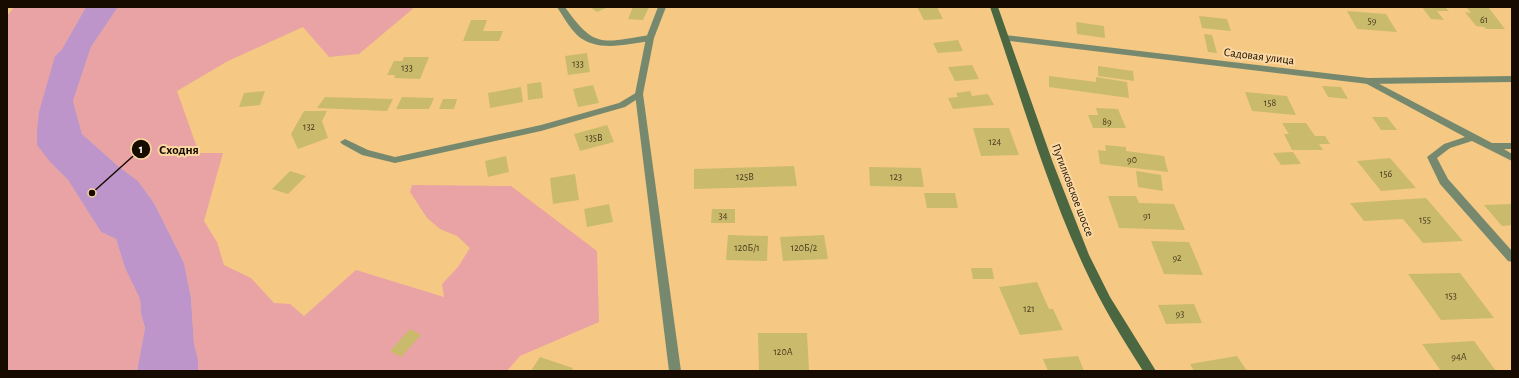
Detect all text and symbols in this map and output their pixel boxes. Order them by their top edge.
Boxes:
house number: 61 [1480,15,1488,25]
house number: 59 [1368,16,1377,26]
street label: Садовая улица [1223,46,1295,67]
house number: 133 [572,59,584,69]
house number: 133 [401,63,413,73]
house number: 158 [1264,98,1276,108]
house number: 89 [1102,117,1112,127]
house number: 132 [303,122,315,132]
house number: 135В [585,133,603,143]
callout: Сходня [131,137,206,162]
house number: 124 [989,137,1002,147]
street label: Путилковское шоссе [1049,142,1096,238]
text: 1 [139,143,143,155]
text: Сходня [159,144,199,157]
house number: 90 [1127,155,1137,165]
house number: 156 [1380,169,1392,179]
house number: 125В [736,172,754,182]
house number: 123 [890,172,902,182]
house number: 34 [719,211,728,221]
house number: 91 [1143,211,1151,221]
house number: 155 [1419,215,1431,225]
house number: 120Б/1 [734,243,760,253]
house number: 120Б/2 [791,243,818,253]
house number: 92 [1172,253,1182,263]
house number: 153 [1445,291,1457,301]
house number: 121 [1023,304,1035,314]
house number: 93 [1176,309,1184,319]
house number: 120А [773,347,793,357]
house number: 94А [1451,352,1467,362]

